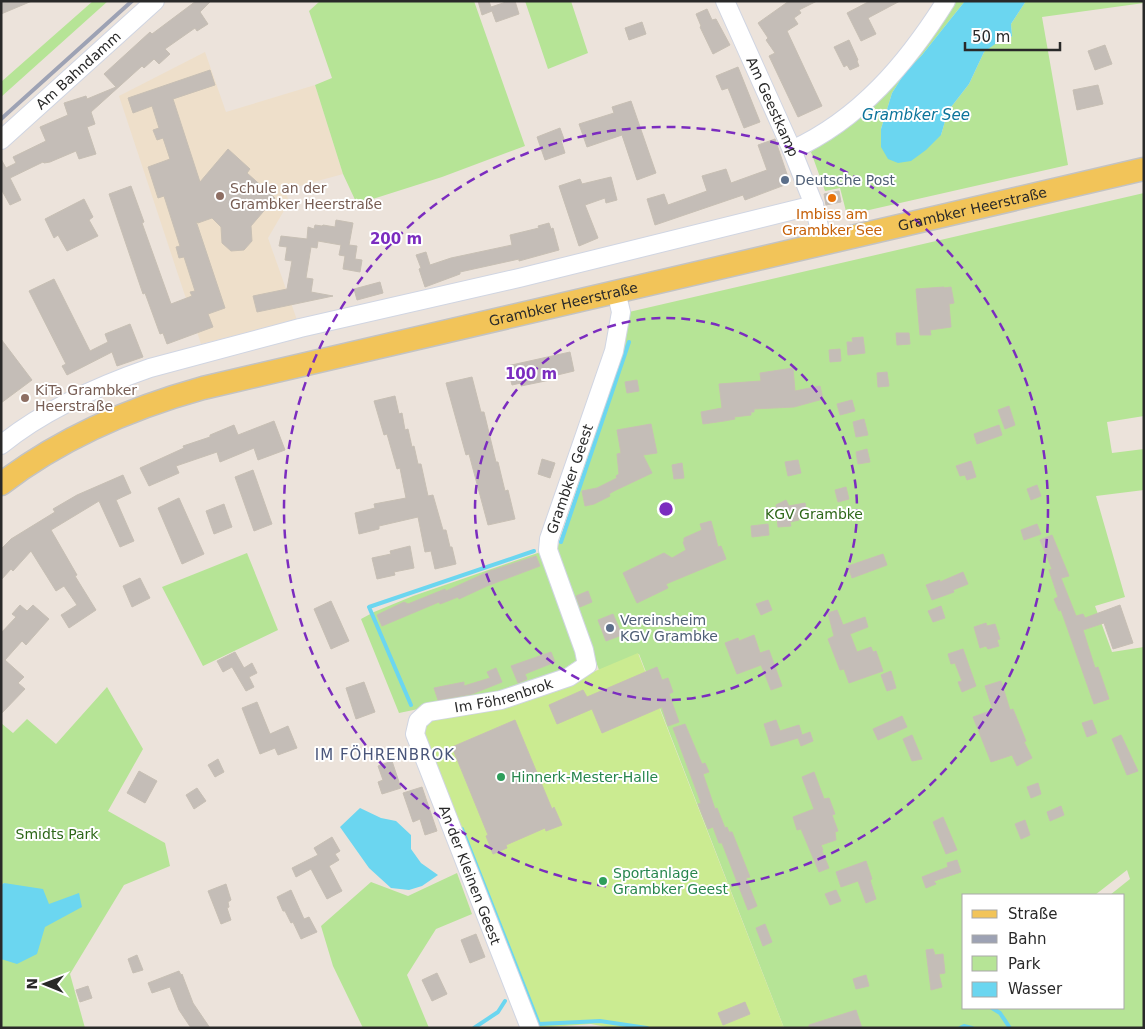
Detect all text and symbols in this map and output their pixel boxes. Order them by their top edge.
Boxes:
scale bar [965,20,1060,52]
street label: Am Bahndamm [33,28,124,113]
text: 50 m [972,28,1010,46]
street label: Am Geestkamp [743,54,802,159]
water label: Grambker See [862,106,970,124]
place label: Deutsche Post [795,172,895,188]
marker: Deutsche Post [779,174,791,186]
place label: Schule an der Grambker Heerstraße [230,180,382,212]
street label: Grambker Heerstraße [896,184,1048,234]
marker: Schule an der Grambker Heerstraße [214,190,226,202]
marker: Imbiss am Grambker See [826,192,838,204]
place label: Imbiss am Grambker See [782,206,882,238]
text: 200 m [370,230,422,248]
street label: Grambker Heerstraße [487,279,639,329]
text: 100 m [505,365,557,383]
place label: KiTa Grambker Heerstraße [35,382,137,414]
marker: KiTa Grambker Heerstraße [19,392,31,404]
street label: Grambker Geest [543,422,596,536]
centre of rings [657,500,675,518]
park label: KGV Grambke [765,506,863,522]
place label: Vereinsheim KGV Grambke [620,612,718,644]
marker: Vereinsheim KGV Grambke [604,622,616,634]
street label: Im Föhrenbrok [453,675,556,716]
district label: IM FÖHRENBROK [315,745,455,764]
place label: Hinnerk-Mester-Halle [511,769,658,785]
marker: Hinnerk-Mester-Halle [495,771,507,783]
street label: An der Kleinen Geest [436,803,504,947]
park label: Smidts Park [16,826,99,842]
place label: Sportanlage Grambker Geest [613,865,729,897]
marker: Sportanlage Grambker Geest [597,875,609,887]
legend [962,894,1125,1009]
text: Straße [1008,905,1057,923]
text: Bahn [1008,930,1047,948]
text: Park [1008,955,1041,973]
north arrow [20,959,70,1009]
text: N [24,978,40,990]
text: Wasser [1008,980,1063,998]

